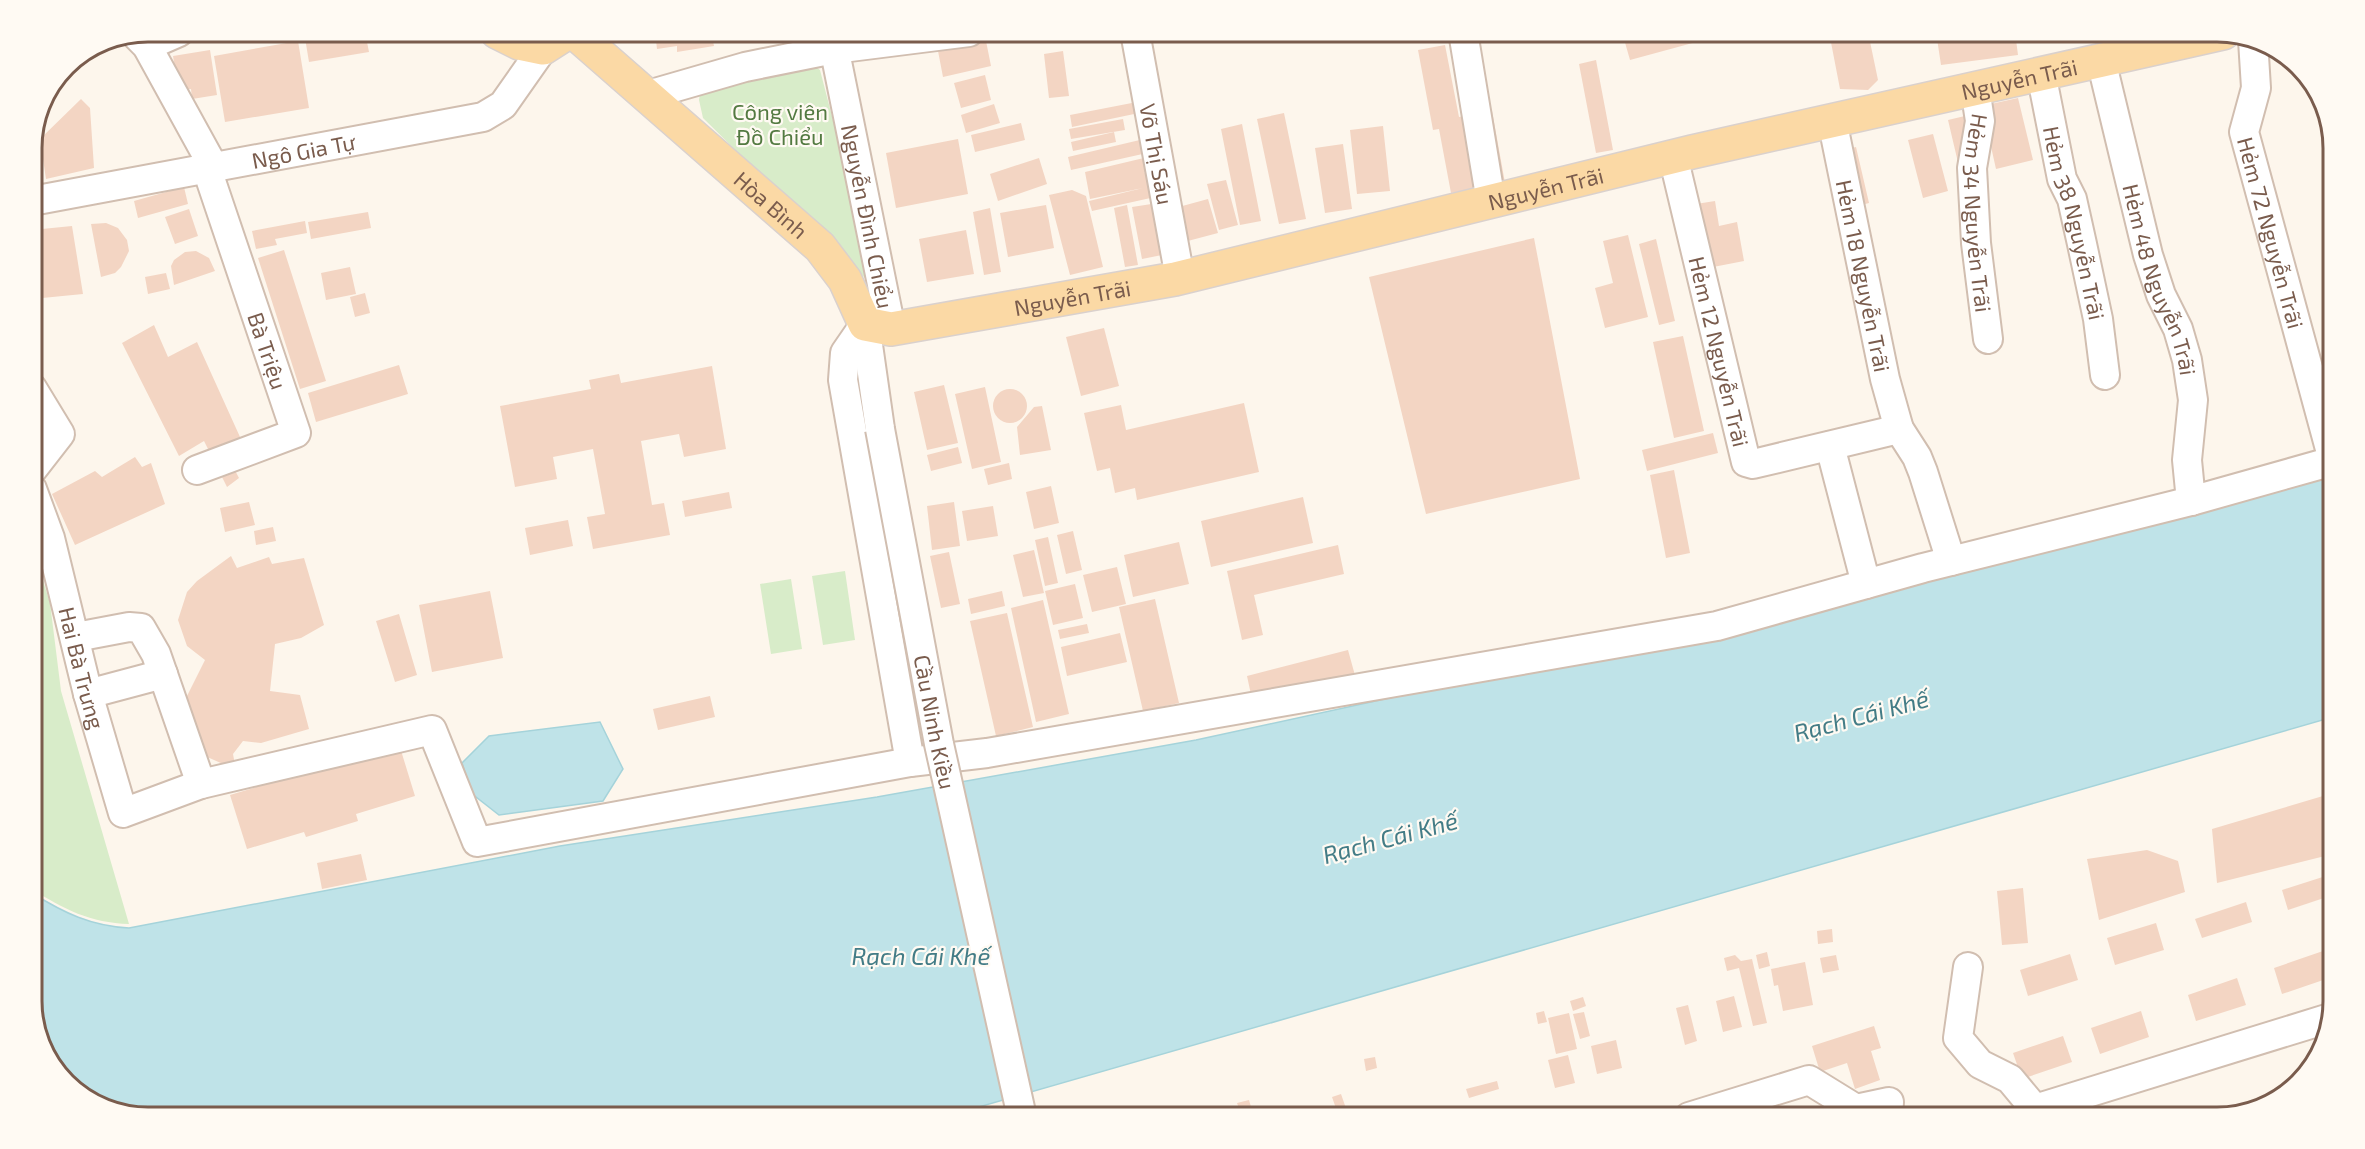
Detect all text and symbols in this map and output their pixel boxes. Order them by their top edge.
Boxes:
street label: Nguyễn Trãi [1959,53,2080,104]
park label: Công viên Đồ Chiểu [732,98,828,149]
street label: Võ Thị Sáu [1135,101,1179,207]
street label: Hẻm 34 Nguyễn Trãi [1959,112,1998,314]
street label: Nguyễn Đình Chiểu [837,122,900,311]
street label: Hẻm 38 Nguyễn Trãi [2039,124,2111,322]
street label: Ngô Gia Tự [249,128,358,173]
street label: Hẻm 72 Nguyễn Trãi [2233,134,2310,331]
street label: Nguyễn Trãi [1485,161,1606,215]
street label: Hòa Bình [729,165,813,243]
street label: Hẻm 18 Nguyễn Trãi [1832,177,1896,374]
street label: Hẻm 48 Nguyễn Trãi [2118,181,2202,377]
street label: Hẻm 12 Nguyễn Trãi [1684,254,1755,449]
street label: Nguyễn Trãi [1012,274,1133,320]
street label: Bà Triệu [243,309,293,392]
street label: Hai Bà Trưng [54,604,111,732]
street label: Cầu Ninh Kiều [910,652,962,791]
water label: Rạch Cái Khế [1790,682,1934,747]
water label: Rạch Cái Khế [1319,804,1463,869]
water label: Rạch Cái Khế [852,941,992,970]

